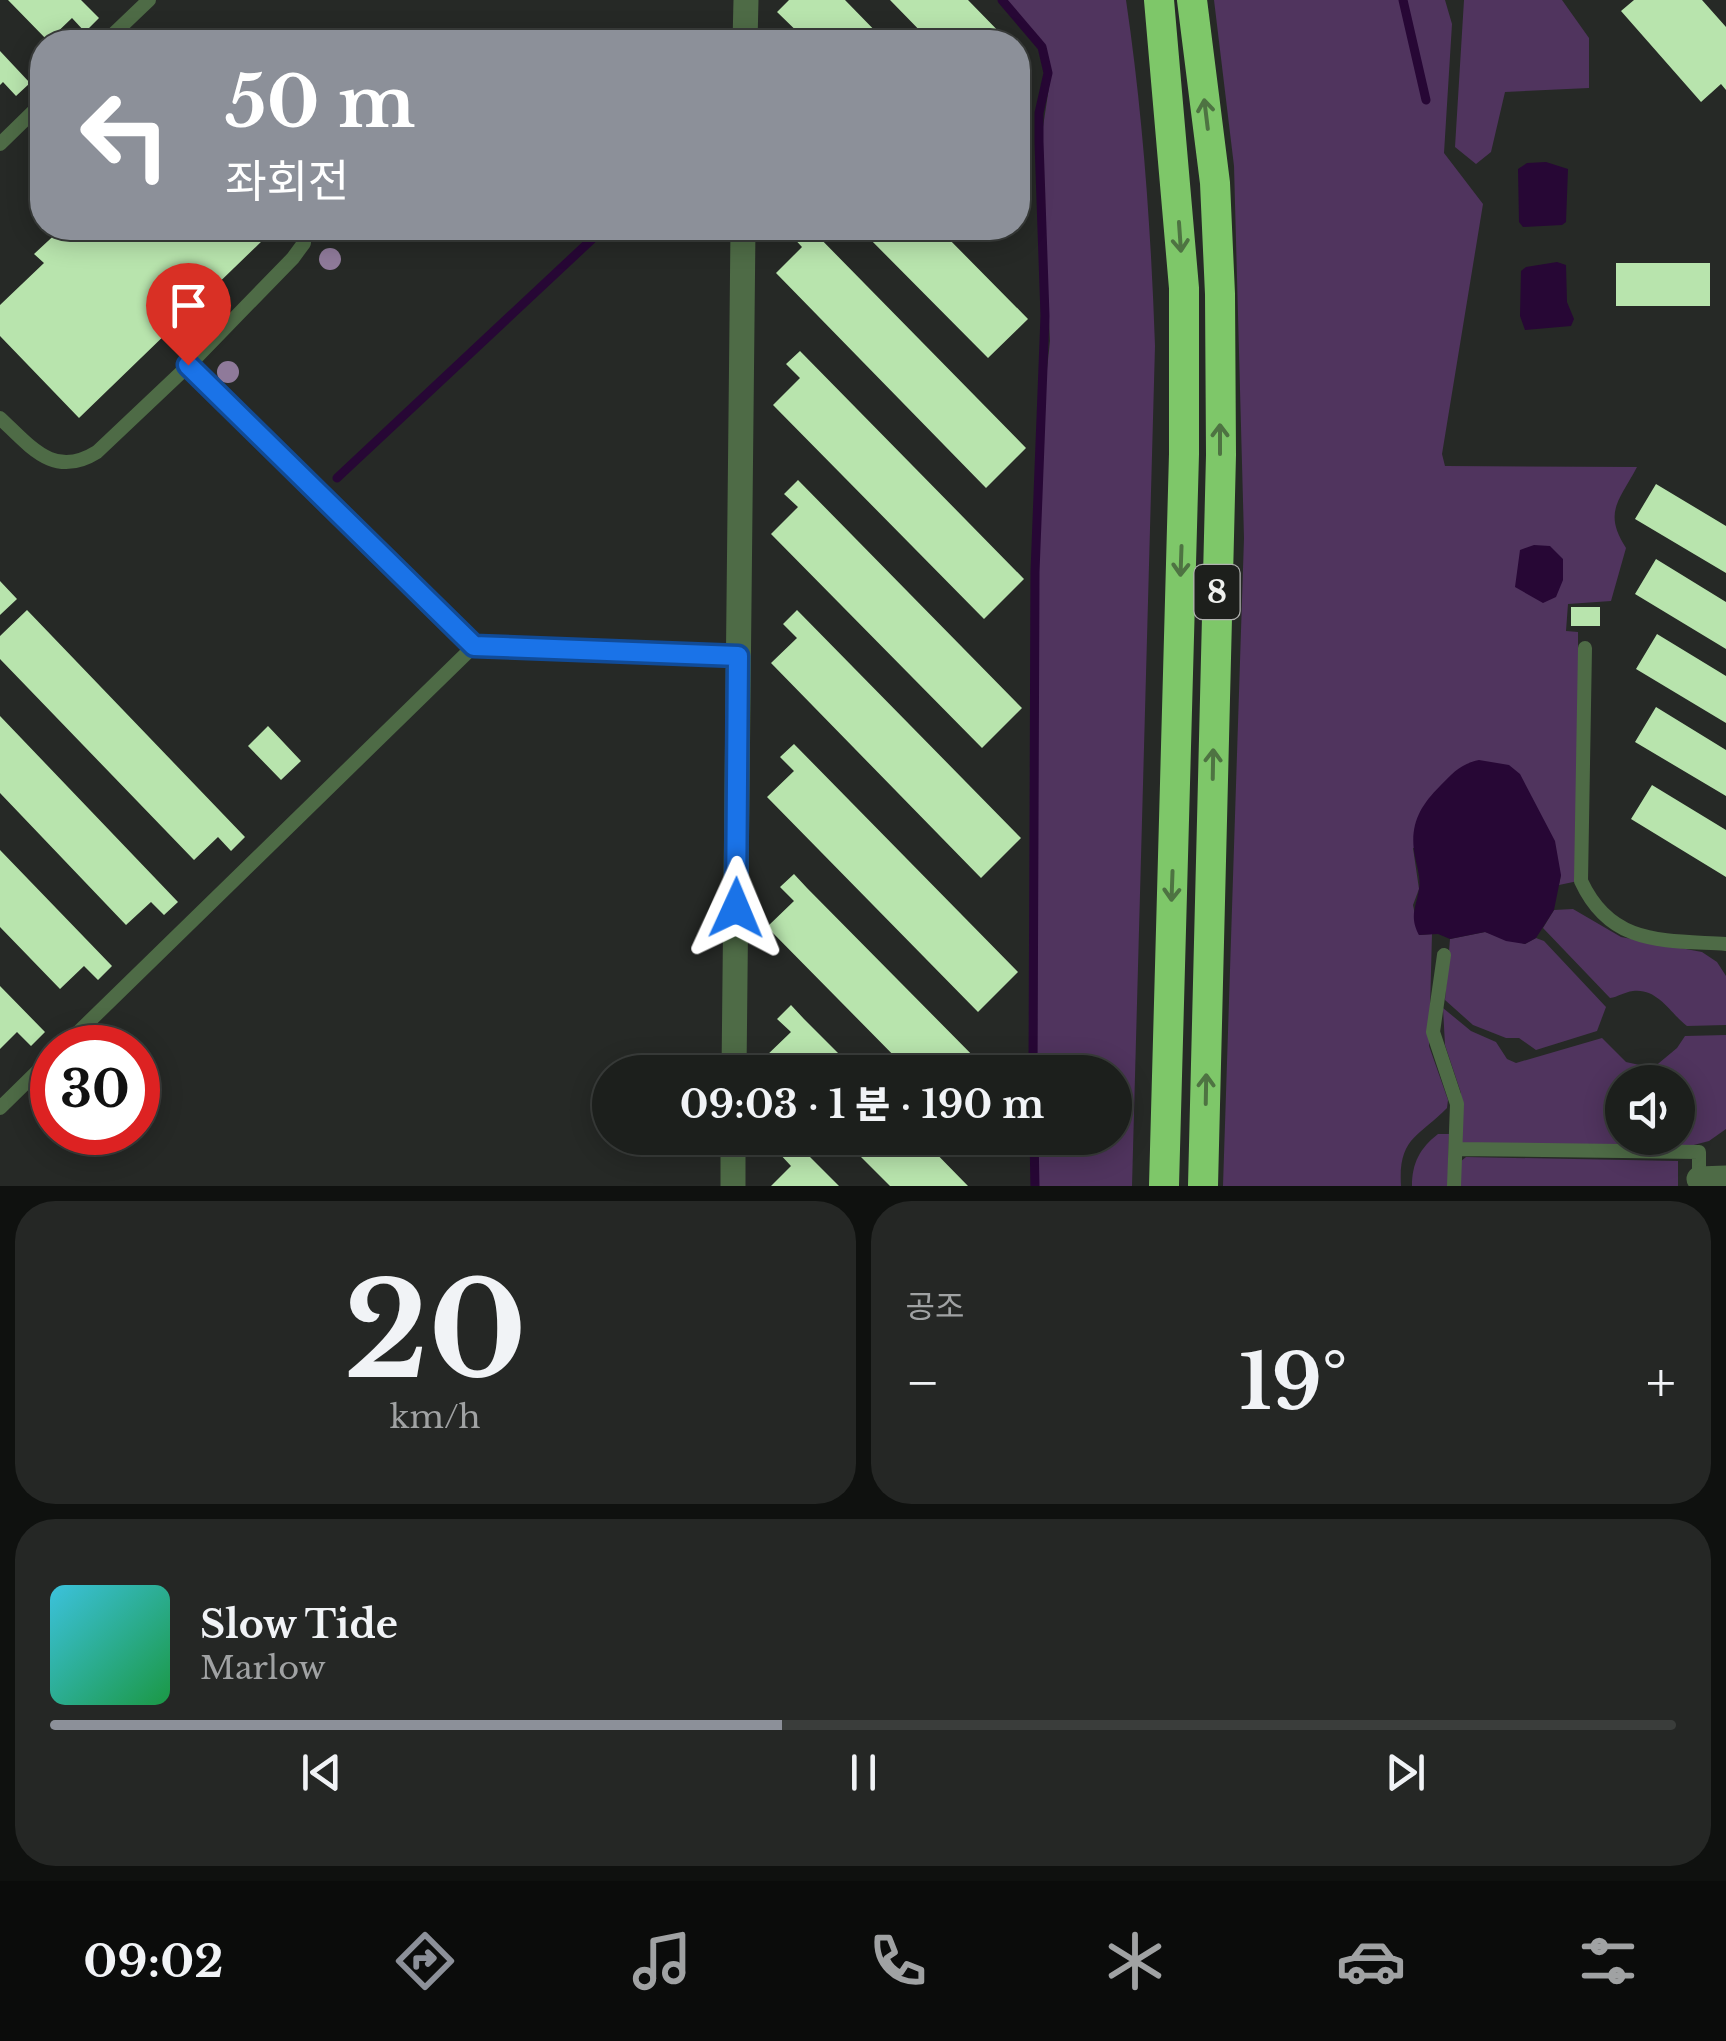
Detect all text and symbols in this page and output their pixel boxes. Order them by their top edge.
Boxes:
text: 50 m [225,59,416,146]
icon: left [60,70,190,200]
one-way arrow [1197,99,1215,131]
text: 좌회전 [225,153,349,209]
one-way arrow [1171,220,1190,252]
pin [146,263,231,366]
icon: arrive [161,278,216,333]
one-way arrow [1210,423,1230,456]
one-way arrow [1171,545,1190,577]
road number: 8 [1194,565,1240,619]
one-way arrow [1204,748,1223,780]
position arrow [684,856,788,960]
one-way arrow [1162,870,1182,902]
speed limit sign: 30 [30,1025,160,1155]
map controls [1605,1065,1695,1155]
button: sound [1605,1065,1695,1155]
one-way arrow [1196,1073,1215,1105]
text: 09:03 · 1 분 · 190 m [680,1081,1044,1128]
text: 20 [344,1251,527,1412]
text: 공조 [906,1287,964,1327]
text: 19° [1239,1336,1347,1429]
text: − [906,1349,940,1417]
text: + [1646,1349,1676,1417]
text: km/h [390,1397,481,1437]
text: Slow Tide [200,1601,398,1648]
text: Marlow [200,1648,326,1688]
icon: previous [294,1745,349,1800]
icon: pause [836,1745,891,1800]
icon: next [1378,1745,1433,1800]
icon: directions [390,1926,460,1996]
icon: music [627,1926,697,1996]
icon: phone [863,1926,933,1996]
icon: climate [1100,1926,1170,1996]
icon: car [1336,1926,1406,1996]
icon: filters [1573,1926,1643,1996]
text: 09:02 [83,1933,224,1989]

